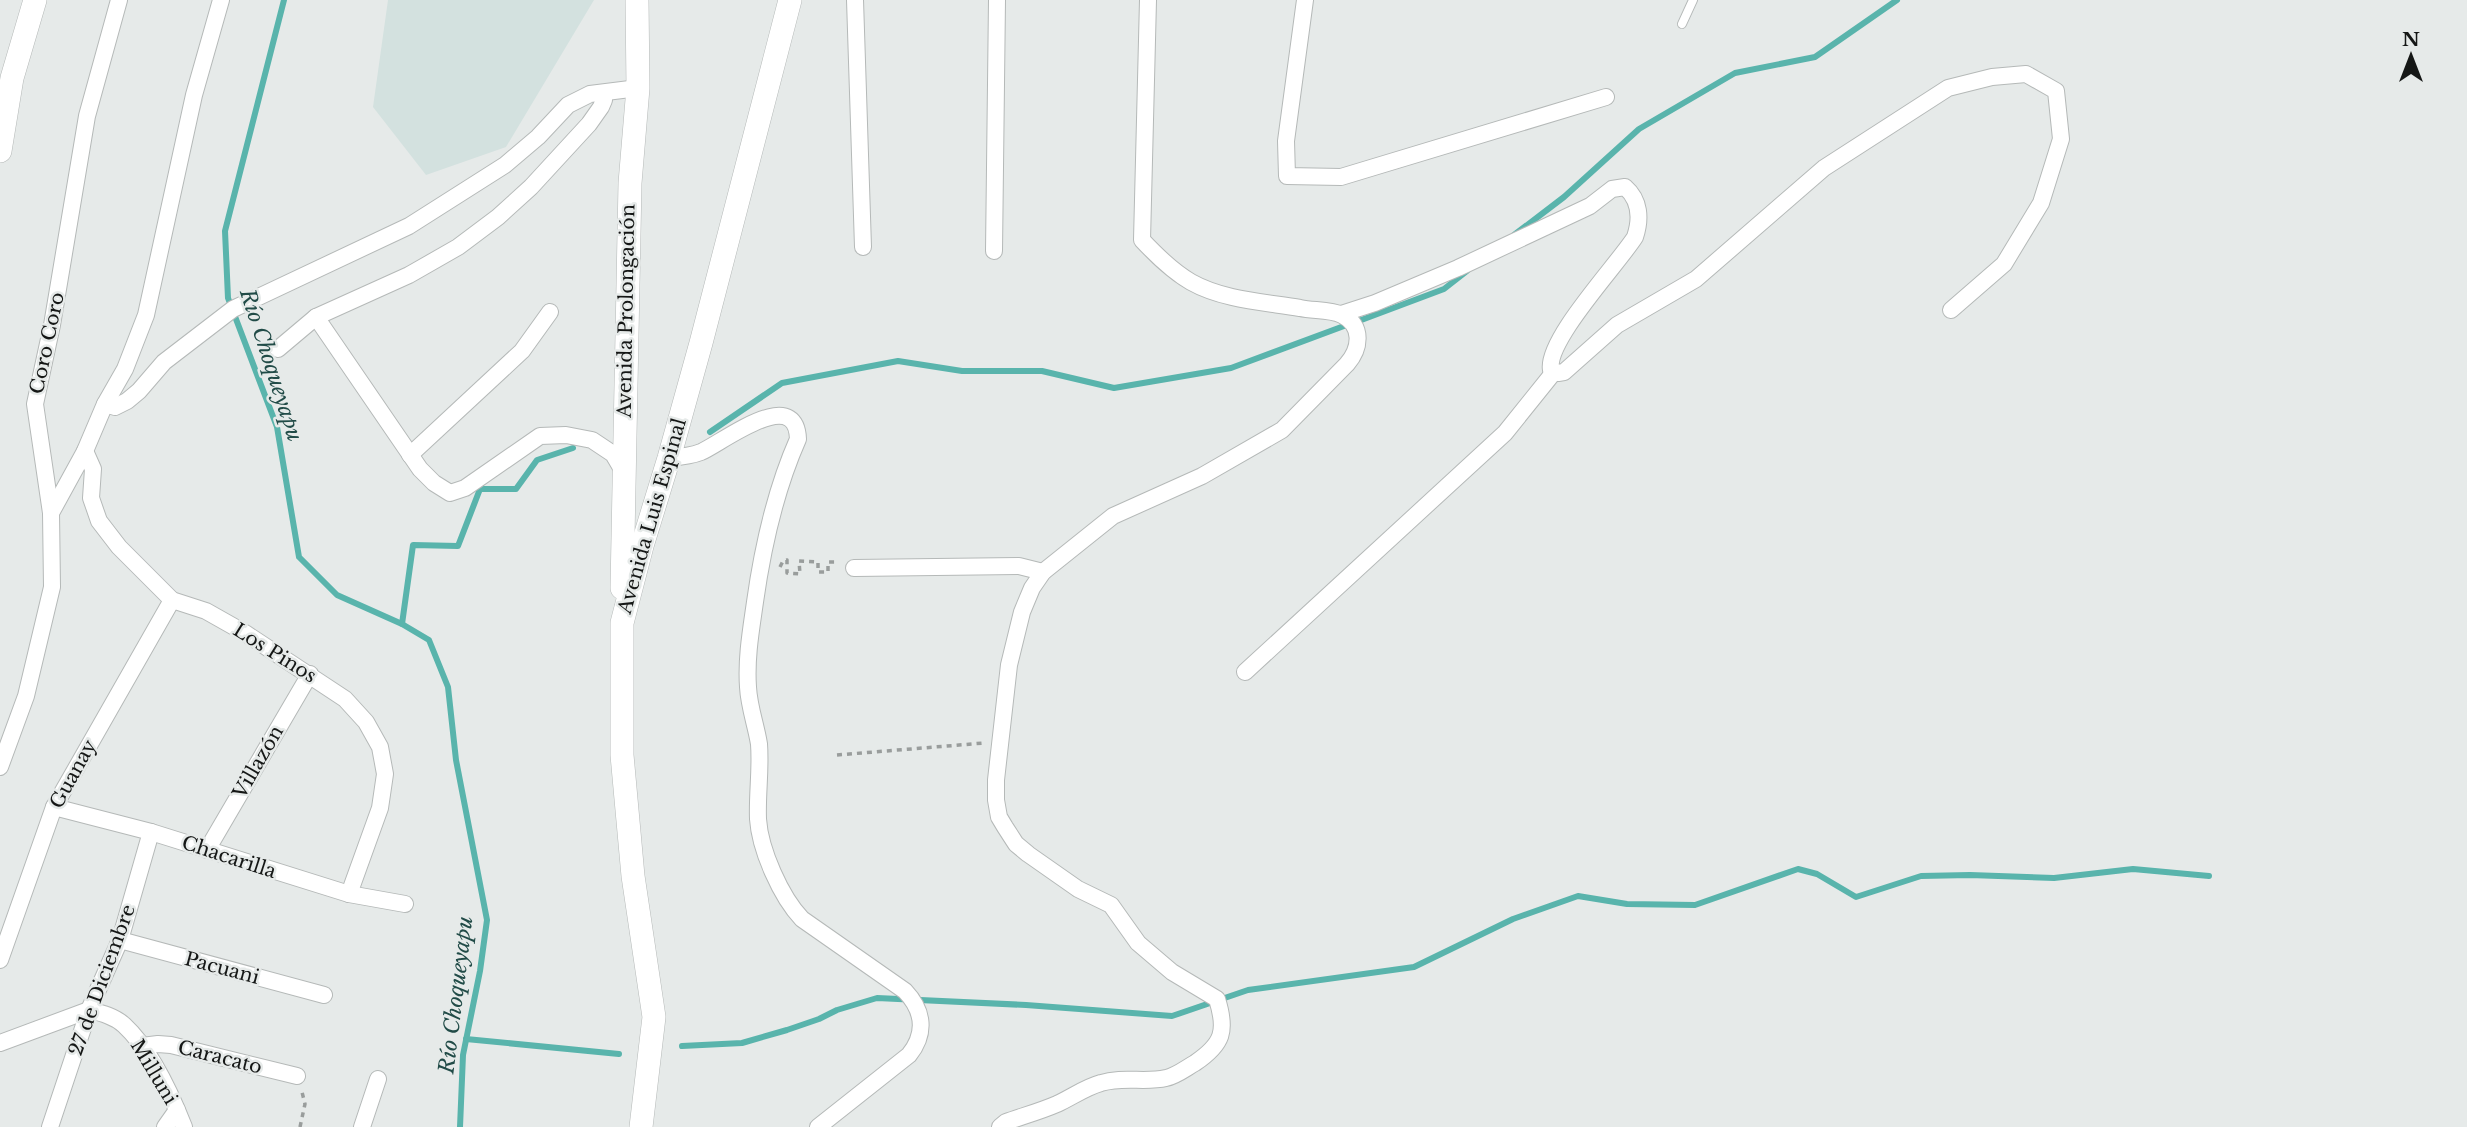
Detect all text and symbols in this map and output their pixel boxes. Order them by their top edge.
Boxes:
north arrow [2376,21,2446,91]
text: N [2402,28,2420,51]
street label: Avenida Prolongación [613,204,639,419]
water label: Río Choqueyapu [234,285,308,444]
street label: Coro Coro [25,290,69,396]
street label: Avenida Luis Espinal [613,415,691,617]
street label: Los Pinos [229,618,321,688]
street label: Villazón [227,722,288,803]
street label: Guanay [45,736,101,812]
street label: Chacarilla [179,831,280,883]
street label: 27 de Diciembre [64,901,140,1059]
water label: Río Choqueyapu [433,915,479,1076]
street label: Pacuani [182,947,262,989]
street label: Milluni [126,1035,183,1109]
street label: Caracato [176,1035,264,1079]

